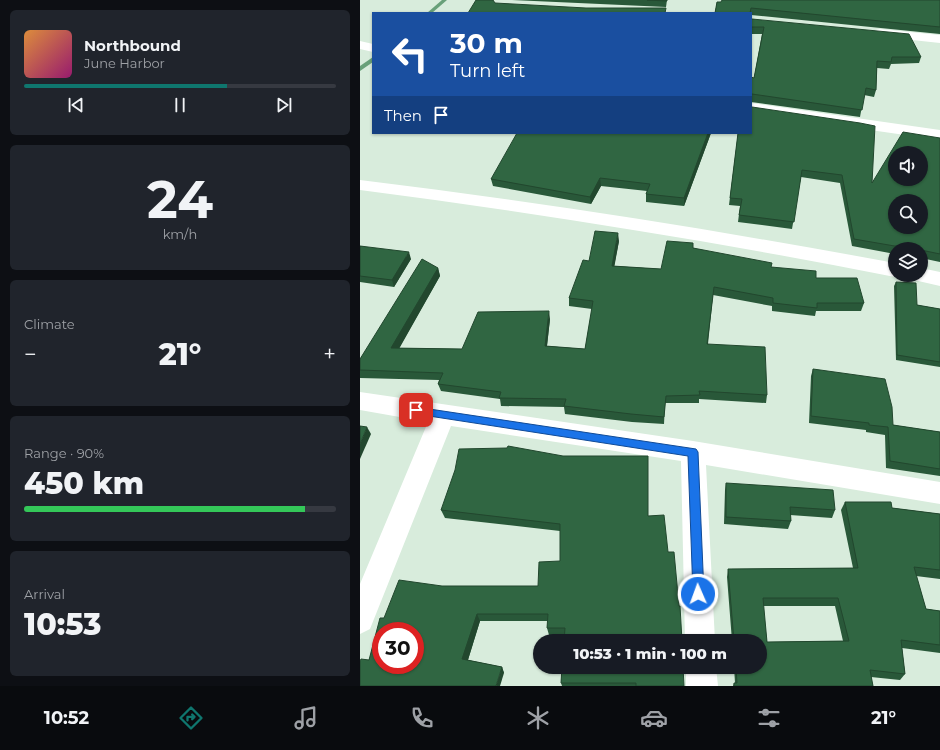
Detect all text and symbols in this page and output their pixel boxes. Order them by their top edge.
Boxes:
text: 30 m [450,26,523,60]
icon: left [384,28,436,80]
text: Northbound [84,36,181,55]
text: June Harbor [84,55,165,71]
text: Turn left [450,60,525,82]
icon: previous [65,94,87,116]
icon: pause [169,94,191,116]
icon: next [273,94,295,116]
icon: arrive [430,104,452,126]
text: Then [384,106,422,125]
map controls [888,146,928,282]
button: sound [888,146,928,186]
text: 24 [147,168,213,231]
button: search [888,194,928,234]
text: km/h [163,226,197,242]
button: layers [888,242,928,282]
text: Climate [24,316,75,332]
text: 21° [159,336,201,373]
text: − [24,341,37,368]
text: + [323,341,336,368]
pin [399,393,433,427]
icon: arrive [405,399,427,421]
text: Range · 90% [24,445,104,461]
text: 450 km [24,465,144,502]
position arrow [677,573,719,615]
text: Arrival [24,586,65,602]
text: 10:53 [24,606,101,643]
speed limit sign: 30 [372,622,424,674]
text: 10:53 · 1 min · 100 m [573,644,727,663]
icon: directions [177,704,205,732]
icon: music [292,704,320,732]
icon: phone [408,704,436,732]
icon: climate [524,704,552,732]
icon: car [640,704,668,732]
icon: filters [755,704,783,732]
text: 10:52 [44,707,89,729]
text: 21° [871,707,896,729]

